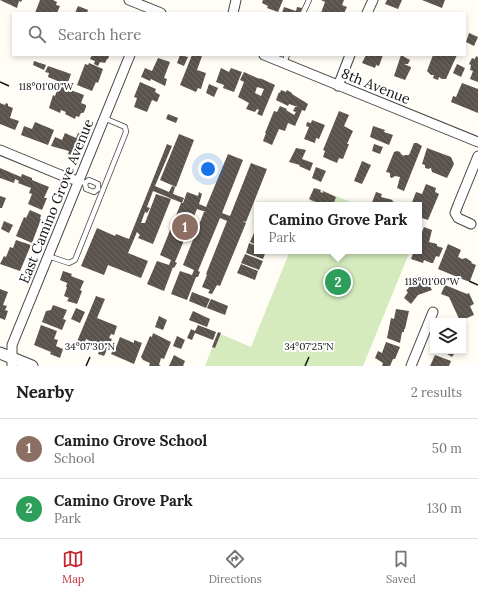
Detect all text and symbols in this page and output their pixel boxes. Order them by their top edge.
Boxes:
search box [12,12,466,56]
icon: search [26,23,48,45]
text: Search here [58,25,141,44]
street label: 8th Avenue [339,64,414,108]
text: 118°01'00"W [19,80,74,93]
street label: East Camino Grove Avenue [15,116,97,286]
your location [198,159,218,179]
popup [254,202,422,254]
text: Camino Grove Park [269,210,407,229]
pin: 1 [172,212,198,242]
text: Park [269,229,296,246]
pin: 2 [325,267,351,297]
text: 118°01'00"W [405,275,460,288]
map controls [430,318,466,354]
button: layers [430,318,466,354]
text: 34°07'30"N [65,340,116,353]
text: 34°07'25"N [284,340,334,353]
text: Nearby [16,381,74,403]
text: 2 results [411,384,462,401]
text: Camino Grove School [54,431,207,450]
text: 1 [26,440,32,457]
text: 50 m [432,440,462,457]
text: School [54,450,95,467]
text: Camino Grove Park [54,491,193,510]
text: 2 [26,500,32,517]
text: 130 m [427,500,462,517]
text: Park [54,510,81,527]
tab: Map [62,548,84,586]
tab: Directions [209,548,262,586]
tab: Saved [386,548,416,586]

